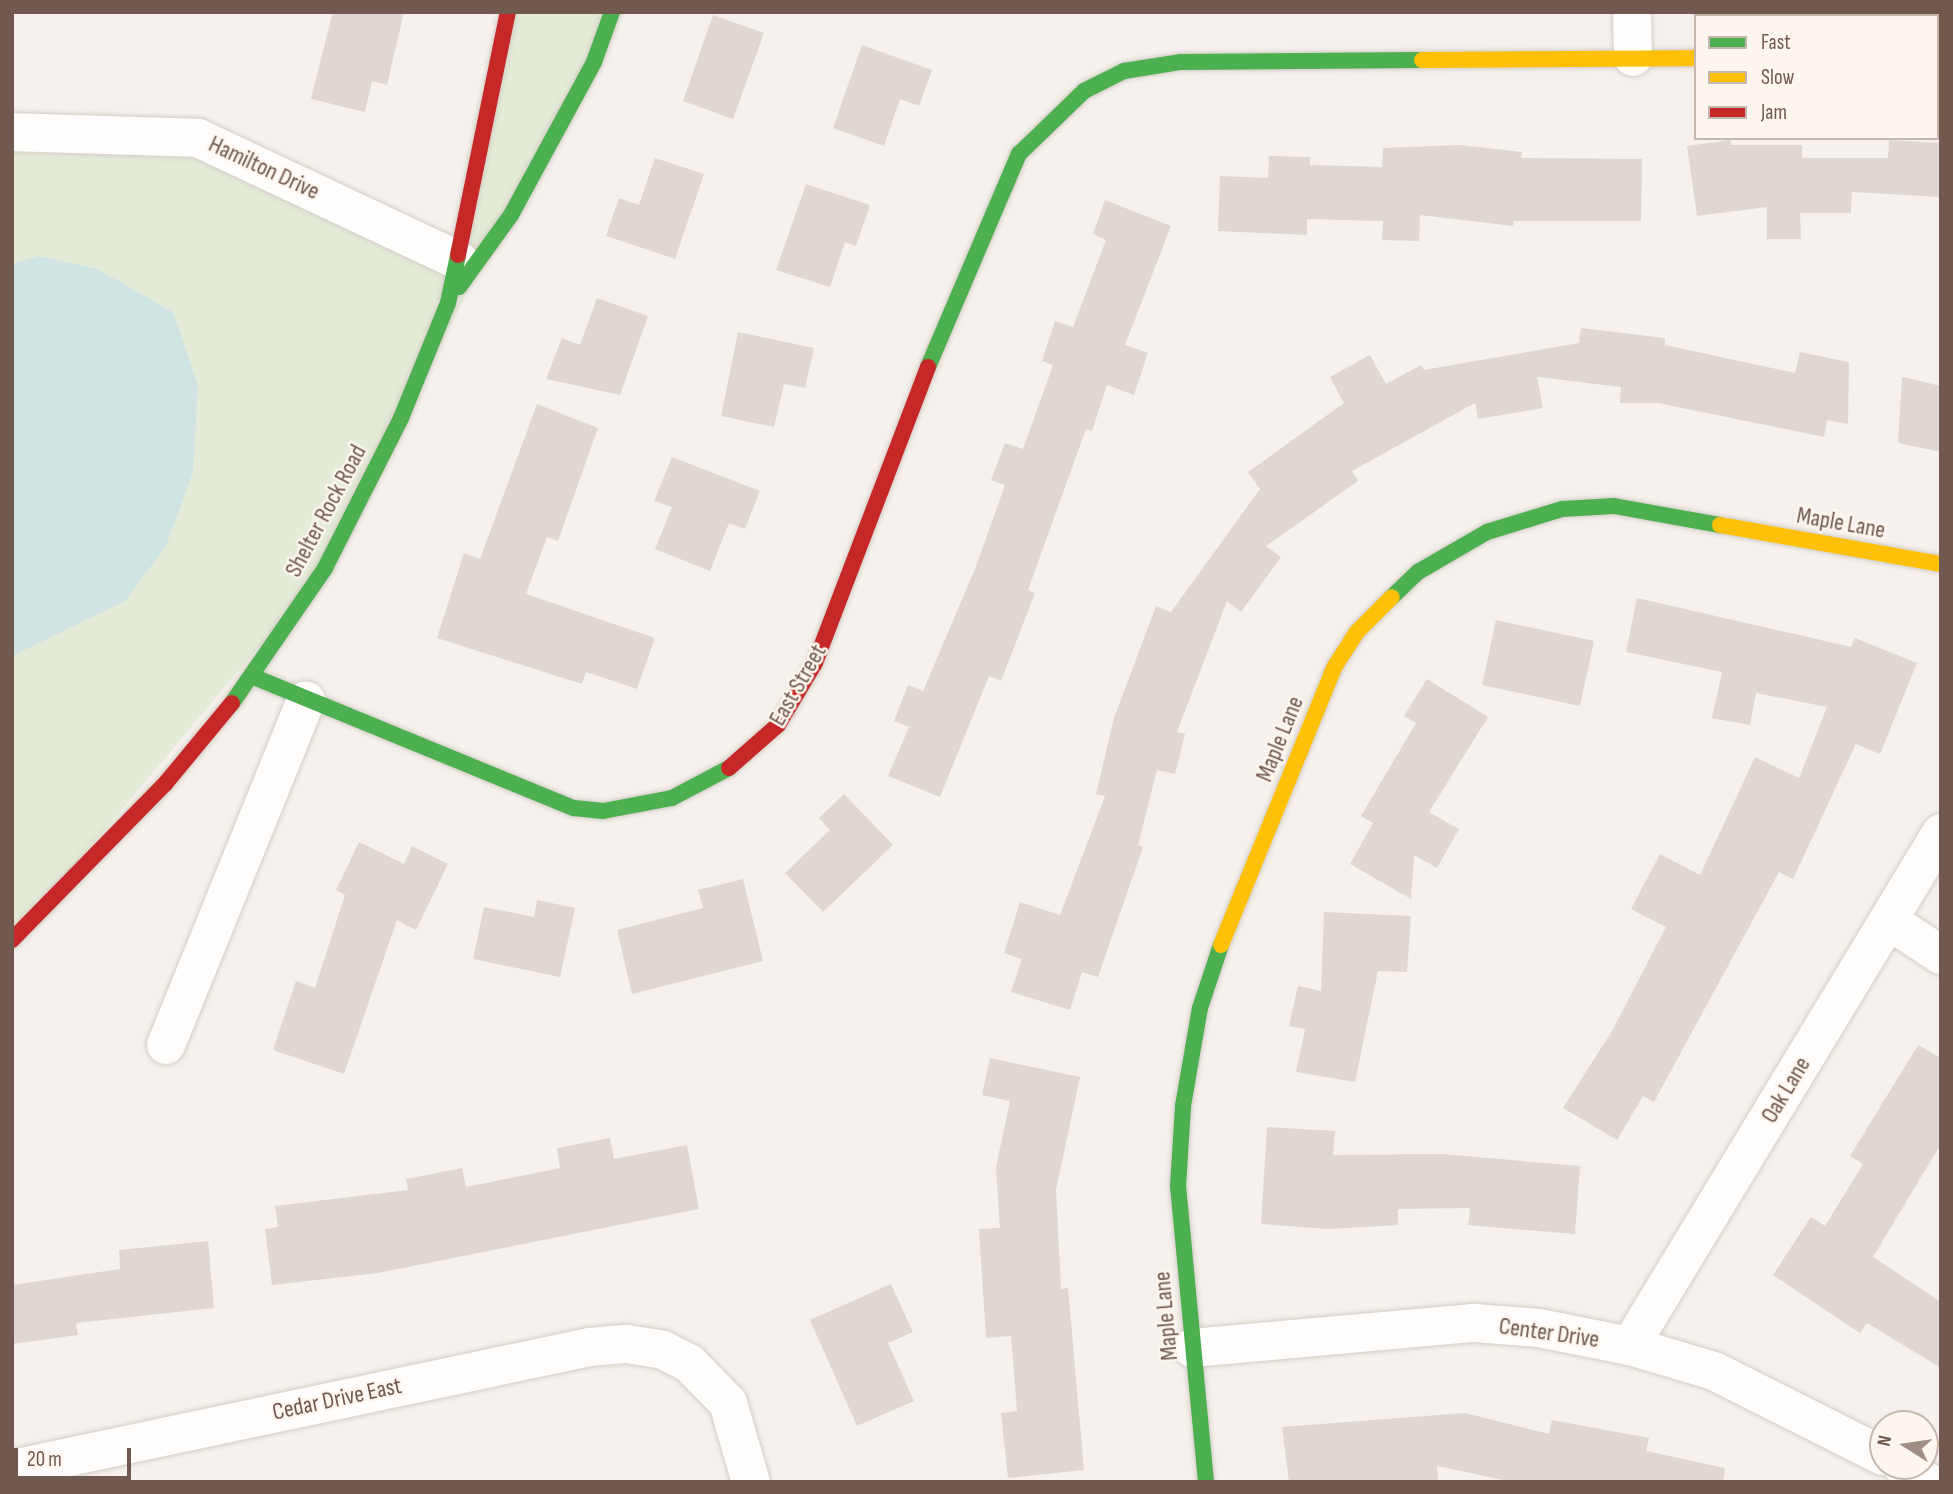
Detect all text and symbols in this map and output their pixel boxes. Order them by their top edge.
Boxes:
legend [1694,14,1939,140]
text: Fast [1761,30,1791,55]
text: Slow [1761,65,1794,90]
text: Jam [1761,100,1787,125]
street label: Hamilton Drive [204,130,324,206]
street label: Shelter Rock Road [279,440,373,582]
street label: Maple Lane [1794,501,1888,545]
street label: East Street [763,639,833,731]
street label: Maple Lane [1250,692,1310,786]
street label: Oak Lane [1755,1052,1817,1128]
street label: Maple Lane [1148,1270,1184,1362]
street label: Center Drive [1497,1312,1601,1354]
street label: Cedar Drive East [270,1371,404,1427]
north arrow [1869,1410,1939,1480]
scale bar [18,1434,135,1478]
text: N [1873,1434,1897,1448]
text: 20 m [27,1447,62,1472]

